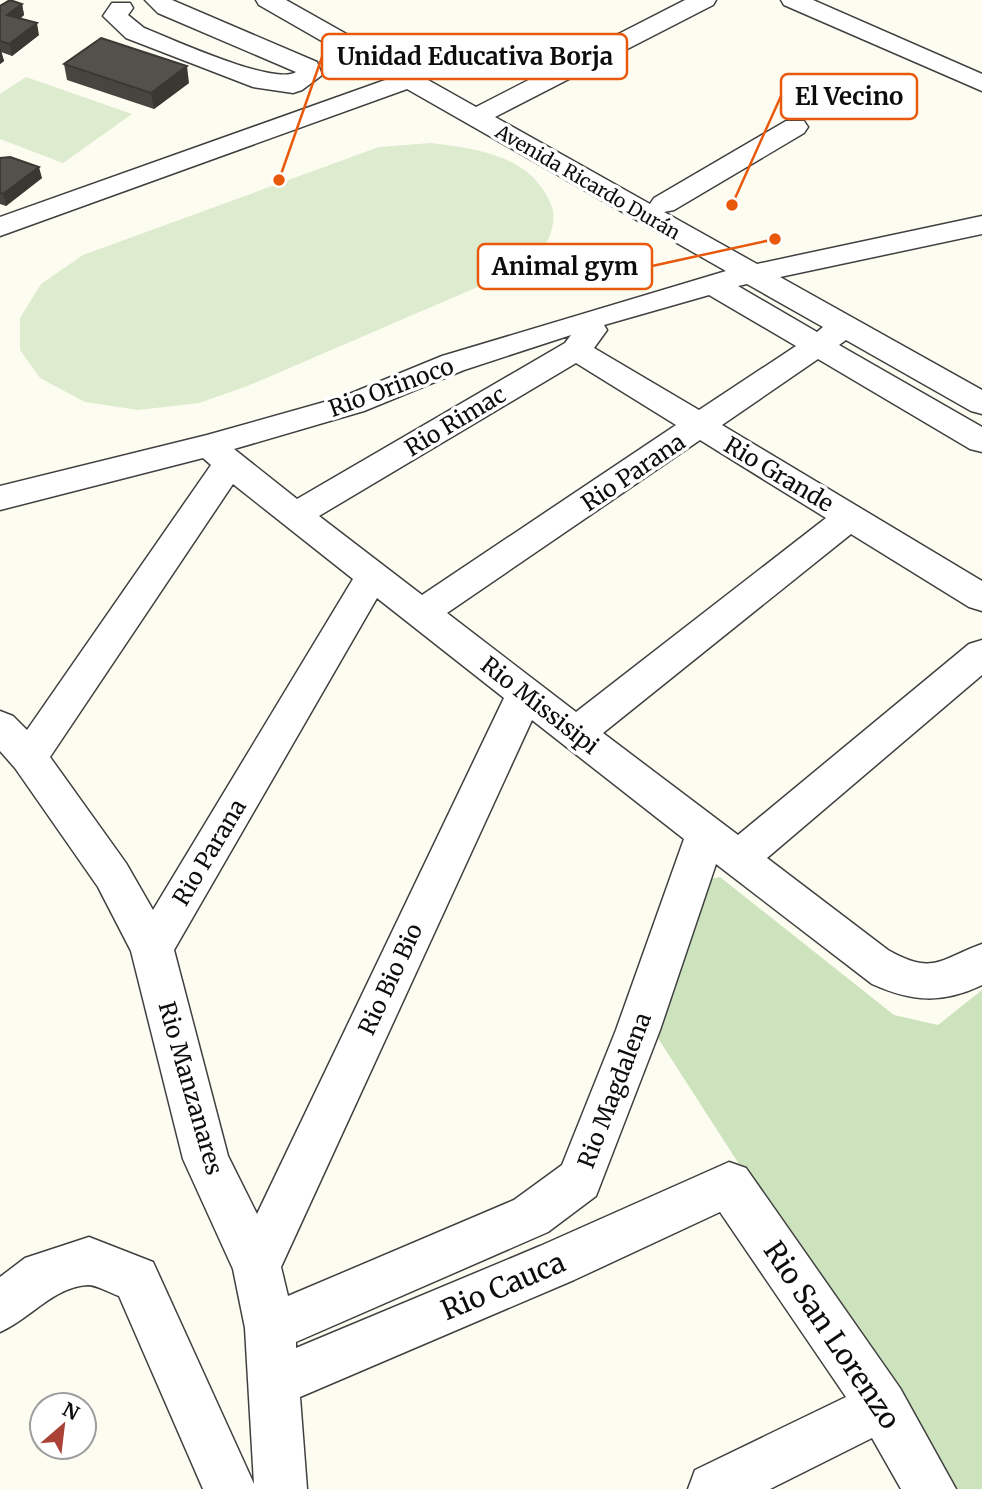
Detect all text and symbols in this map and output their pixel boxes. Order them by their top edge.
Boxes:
callout: Unidad Educativa Borja [322,34,627,79]
text: Unidad Educativa Borja [337,41,613,72]
callout: El Vecino [781,74,917,119]
text: El Vecino [795,81,903,112]
street label: Avenida Ricardo Durán [491,119,685,245]
callout: Animal gym [478,244,652,289]
text: Animal gym [491,251,638,282]
street label: Rio Orinoco [325,351,457,423]
street label: Rio Rimac [399,380,511,462]
street label: Rio Parana [576,427,690,517]
street label: Rio Grande [719,430,839,518]
street label: Rio Missisipi [475,650,605,760]
street label: Rio Parana [166,794,252,910]
street label: Rio Bio Bio [352,919,428,1039]
street label: Rio Manzanares [152,998,230,1178]
street label: Rio Magdalena [571,1008,657,1172]
street label: Rio San Lorenzo [756,1234,908,1436]
street label: Rio Cauca [436,1244,570,1328]
north arrow [28,1391,98,1461]
text: N [59,1397,83,1425]

